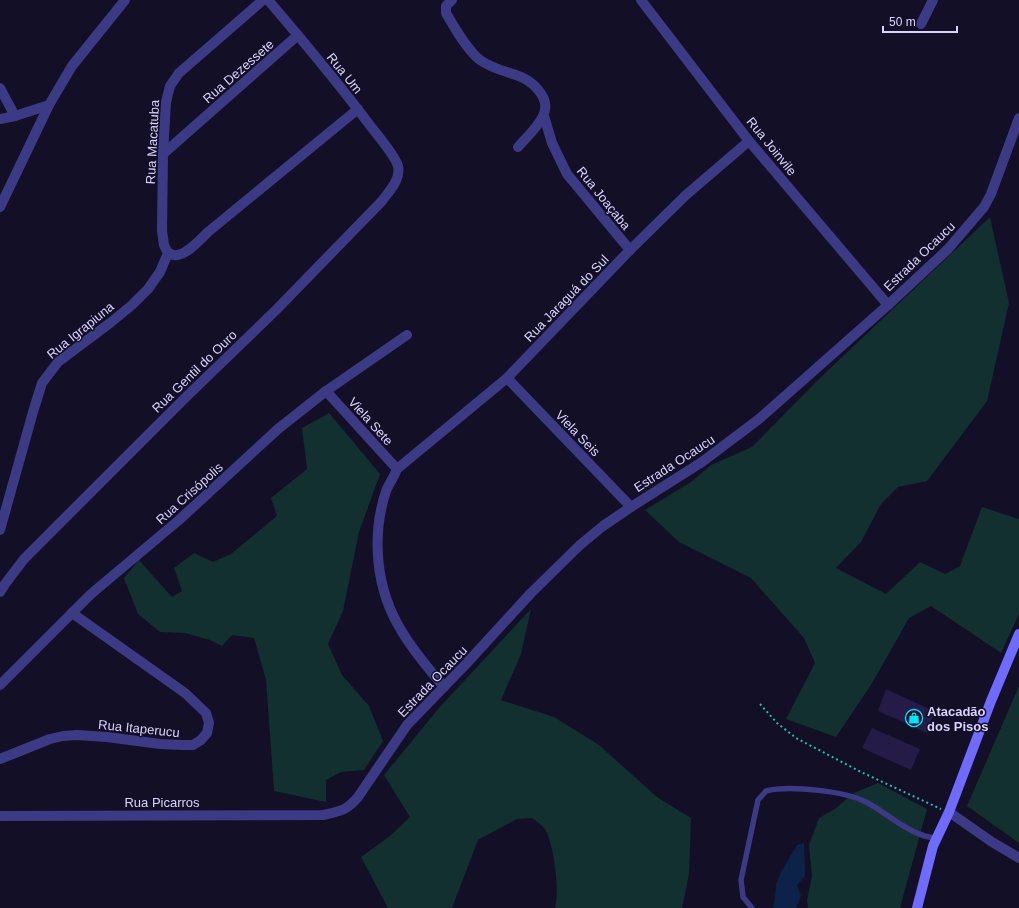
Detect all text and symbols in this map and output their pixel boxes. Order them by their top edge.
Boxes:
scale bar [883,8,957,34]
text: 50 m [889,15,916,29]
street label: Rua Dezessete [200,37,277,106]
street label: Rua Um [324,50,365,97]
street label: Rua Macatuba [143,99,162,185]
street label: Rua Joinvile [743,114,800,179]
street label: Rua Joaçaba [574,164,634,233]
street label: Estrada Ocaucu [881,219,958,294]
street label: Rua Jaraguá do Sul [521,252,612,345]
street label: Rua Igrapiuna [44,298,117,362]
street label: Rua Gentil do Ouro [149,327,240,416]
street label: Viela Sete [345,394,396,448]
street label: Viela Seis [552,407,603,460]
street label: Estrada Ocaucu [631,432,717,495]
street label: Rua Crisópolis [153,459,226,527]
street label: Estrada Ocaucu [395,643,470,720]
place label: Atacadão dos Pisos [927,704,988,734]
shop icon: Atacadão dos Pisos [904,708,924,728]
street label: Rua Itaperucu [98,717,180,740]
street label: Rua Picarros [124,795,200,810]

